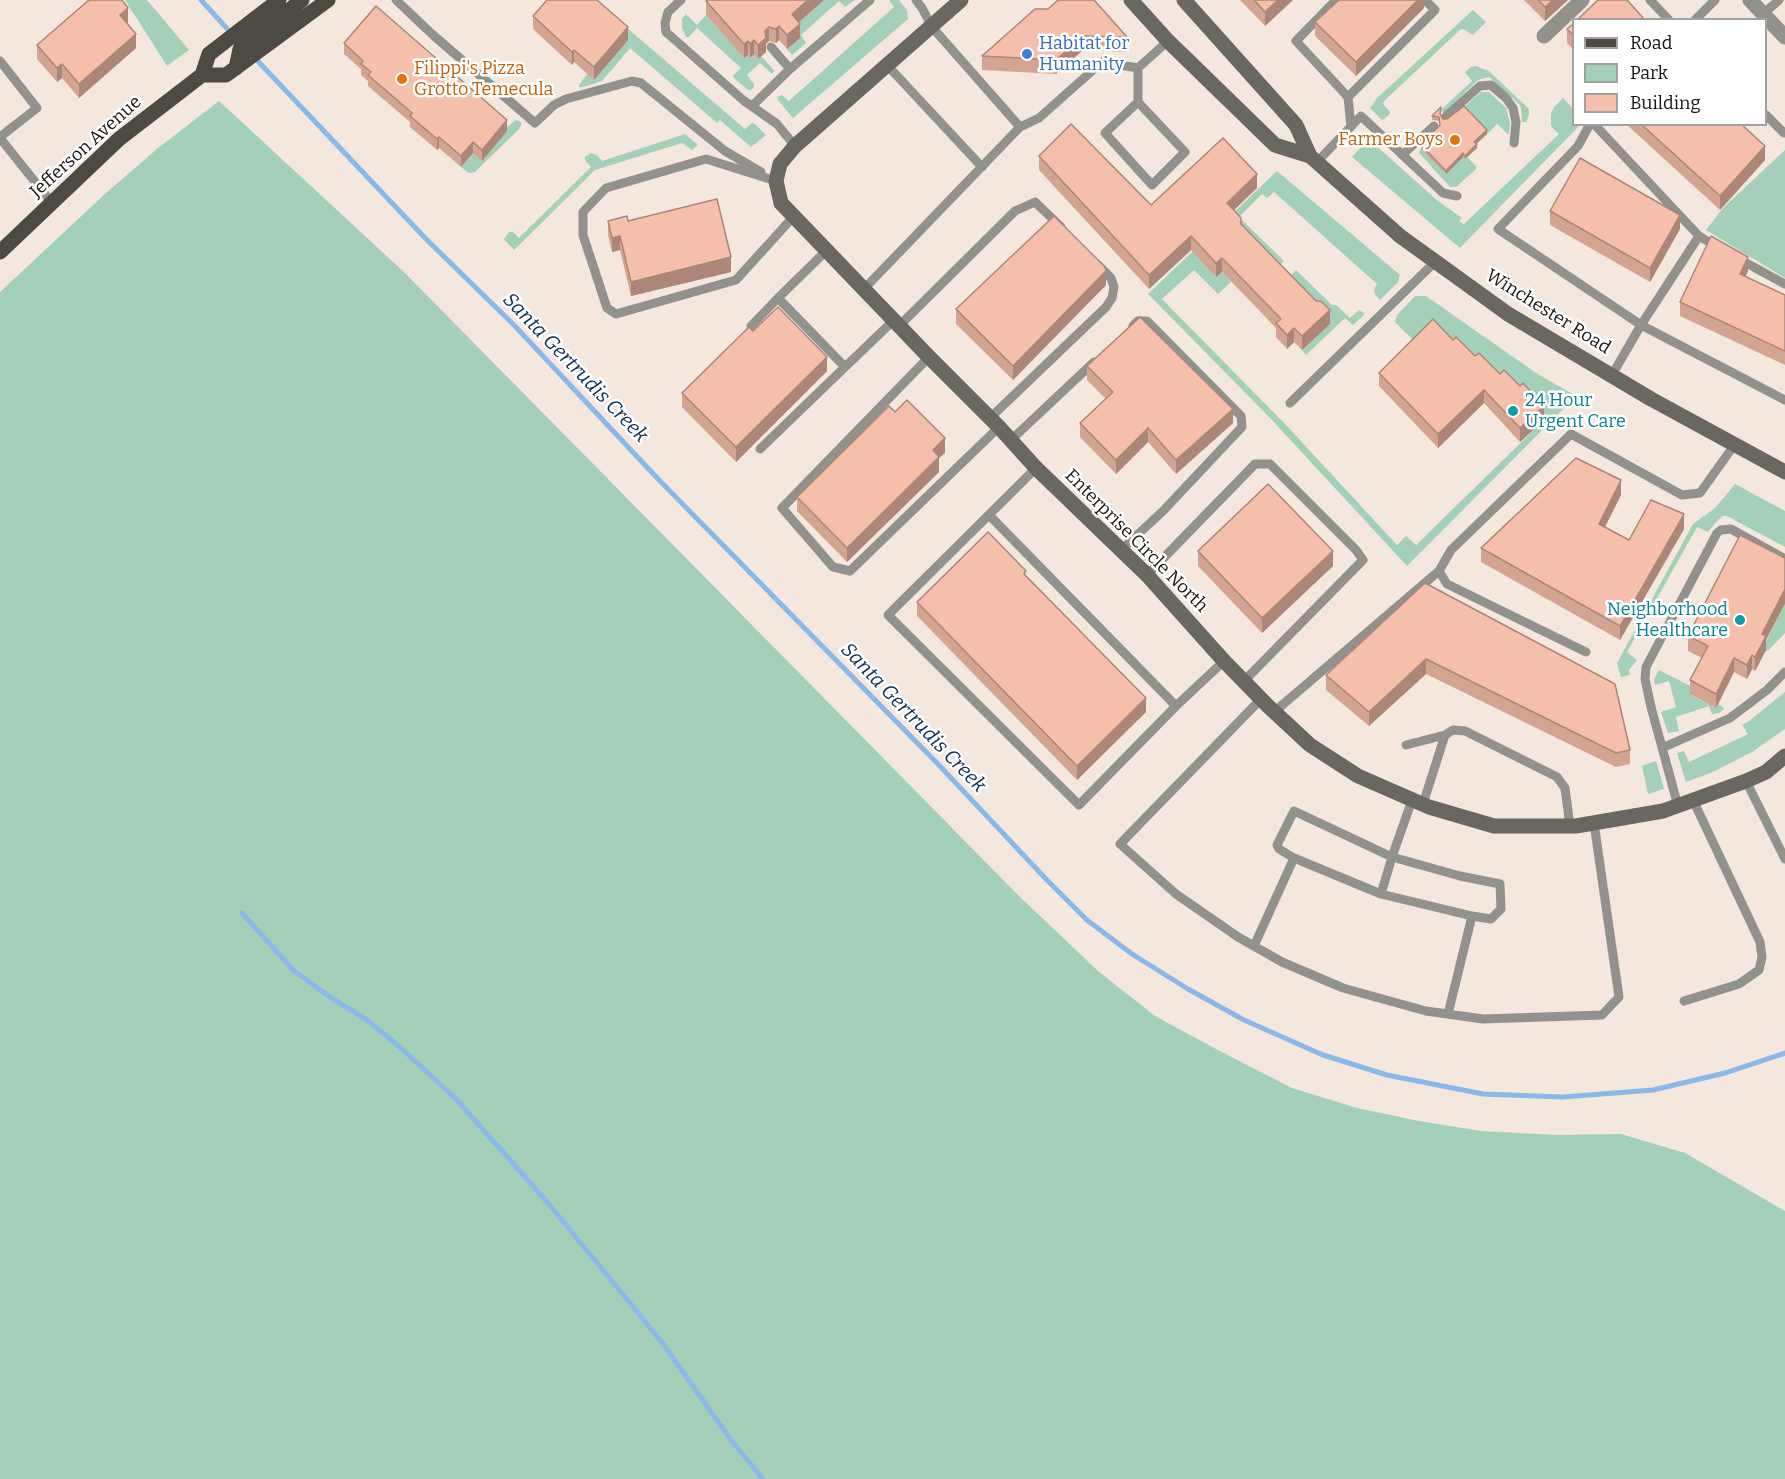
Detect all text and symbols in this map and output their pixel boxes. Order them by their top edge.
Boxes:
legend [1572,18,1767,126]
text: Road [1630,32,1672,54]
place label: Habitat for Humanity [1039,33,1129,76]
marker: Habitat for Humanity [1020,47,1034,61]
place label: Filippi's Pizza Grotto Temecula [414,58,553,100]
text: Park [1630,62,1668,84]
marker: Filippi's Pizza Grotto Temecula [395,72,409,86]
street label: Jefferson Avenue [26,91,146,203]
text: Building [1630,92,1701,114]
place label: Farmer Boys [1338,129,1443,151]
marker: Farmer Boys [1448,133,1462,147]
street label: Winchester Road [1482,265,1614,359]
water label: Santa Gertrudis Creek [497,288,653,448]
place label: 24 Hour Urgent Care [1525,390,1626,432]
marker: 24 Hour Urgent Care [1506,404,1520,418]
street label: Enterprise Circle North [1060,465,1212,617]
place label: Neighborhood Healthcare [1607,599,1728,642]
marker: Neighborhood Healthcare [1733,613,1747,627]
water label: Santa Gertrudis Creek [835,638,991,798]

